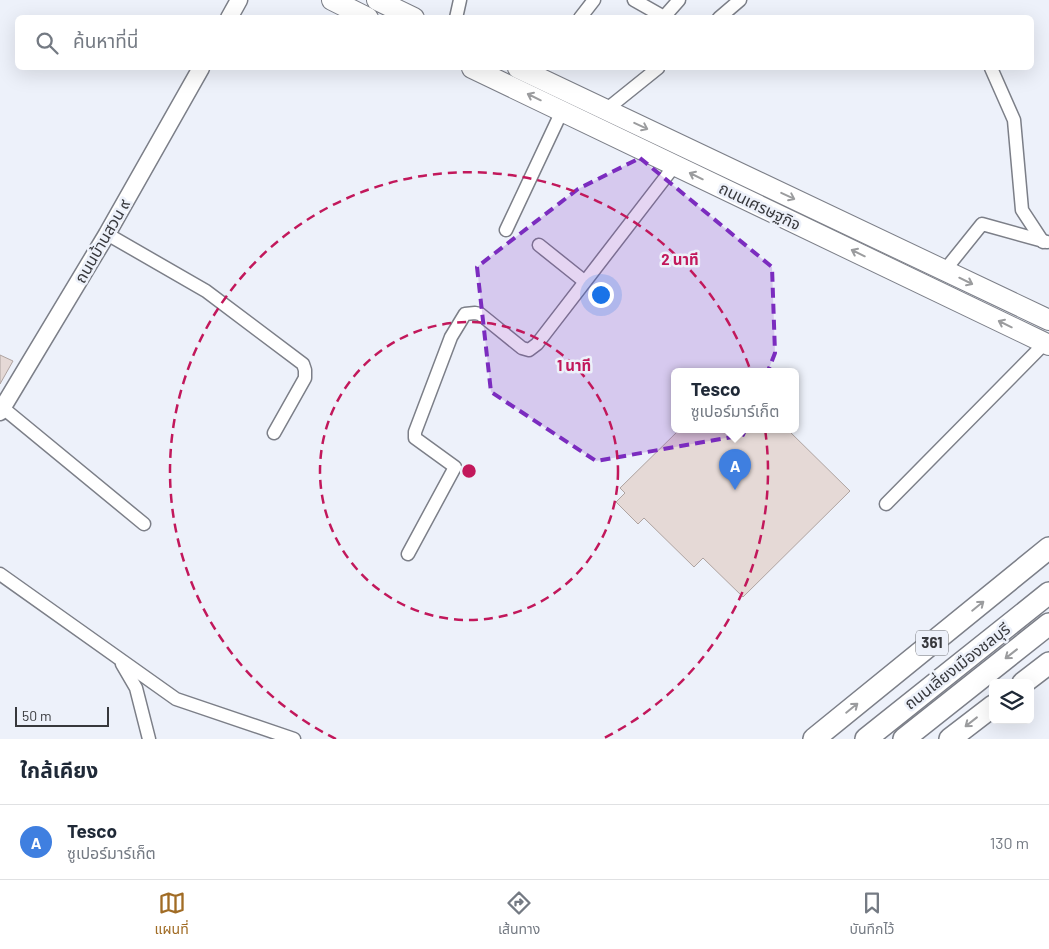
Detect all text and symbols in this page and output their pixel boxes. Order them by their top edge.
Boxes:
search box [15,15,1034,70]
icon: search [33,29,61,57]
text: ค้นหาที่นี่ [73,29,138,52]
one-way arrow [527,92,542,102]
one-way arrow [633,121,648,131]
one-way arrow [689,170,704,180]
street label: ถนนเศรษฐกิจ [716,178,804,234]
one-way arrow [780,191,795,201]
street label: ถนนบ้านสวน ๙ [70,196,133,286]
one-way arrow [851,248,866,258]
text: 2 นาที [661,250,699,268]
one-way arrow [958,276,973,286]
your location [588,282,614,308]
one-way arrow [998,318,1013,328]
text: 1 นาที [557,356,591,374]
popup [671,368,799,433]
text: Tesco [691,377,741,400]
text: ซูเปอร์มาร์เก็ต [691,401,779,420]
pin: A [719,449,751,490]
centre of rings [460,462,478,480]
one-way arrow [971,600,984,611]
street label: ถนนเลี่ยงเมืองชลบุรี [899,618,1014,714]
road number: 361 [916,630,948,656]
one-way arrow [1005,649,1018,660]
map controls [989,679,1034,724]
button: layers [989,679,1034,724]
one-way arrow [845,703,858,714]
scale bar [15,704,109,727]
text: 50 m [22,707,51,724]
one-way arrow [965,717,978,728]
text: ใกล้เคียง [20,757,98,782]
text: Tesco [67,819,117,842]
text: A [31,833,41,852]
text: 130 m [990,833,1029,852]
text: ซูเปอร์มาร์เก็ต [67,843,156,862]
tab: แผนที่ [155,889,189,940]
tab: เส้นทาง [498,889,540,940]
tab: บันทึกไว้ [849,889,894,940]

